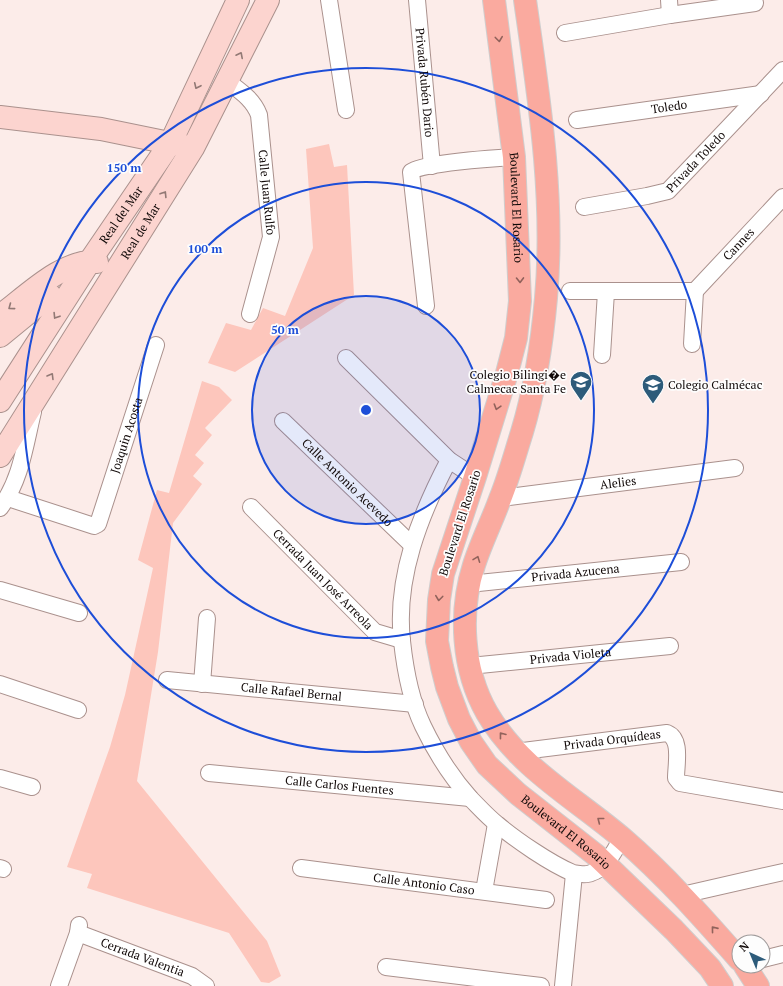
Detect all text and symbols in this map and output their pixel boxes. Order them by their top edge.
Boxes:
street label: Privada Rubén Dario [413,27,437,138]
one-way arrow [494,36,503,42]
one-way arrow [235,52,243,60]
one-way arrow [194,82,202,89]
street label: Toledo [650,96,688,116]
street label: Privada Toledo [663,127,729,195]
street label: Calle Juan Rulfo [255,149,279,236]
street label: Boulevard El Rosario [506,152,526,264]
text: 150 m [107,160,141,175]
street label: Real del Mar [96,183,146,246]
one-way arrow [160,191,167,198]
street label: Real de Mar [117,200,164,262]
street label: Cannes [719,224,757,263]
text: 100 m [188,241,222,256]
one-way arrow [515,277,524,283]
one-way arrow [9,302,16,309]
one-way arrow [54,311,61,318]
text: 50 m [271,322,299,337]
place label: Colegio Bilingi�e Calmecac Santa Fe [466,367,566,396]
school or university icon: Colegio Bilingi�e Calmecac Santa Fe [568,369,594,402]
school or university icon: Colegio Calmécac [640,372,666,405]
one-way arrow [47,373,54,380]
place label: Colegio Calmécac [668,377,763,392]
street label: Joaquin Acosta [107,395,146,475]
centre of rings [359,403,373,417]
one-way arrow [493,403,502,410]
street label: Calle Antonio Acevedo [299,435,396,530]
street label: Boulevard El Rosario [435,468,484,578]
street label: Alelies [599,473,637,492]
street label: Cerrada Juan José Arreola [270,525,376,633]
one-way arrow [472,555,480,562]
street label: Privada Azucena [531,560,620,584]
one-way arrow [435,595,444,601]
street label: Privada Violeta [529,644,612,667]
street label: Calle Rafael Bernal [240,679,343,704]
street label: Privada Orquídeas [563,726,662,753]
one-way arrow [500,733,507,740]
street label: Calle Carlos Fuentes [284,772,394,798]
street label: Boulevard El Rosario [518,791,614,872]
one-way arrow [597,818,604,825]
street label: Calle Antonio Caso [372,870,476,898]
one-way arrow [711,927,718,934]
street label: Cerrada Valentia [99,934,187,979]
north arrow [731,934,771,974]
text: N [736,938,752,955]

